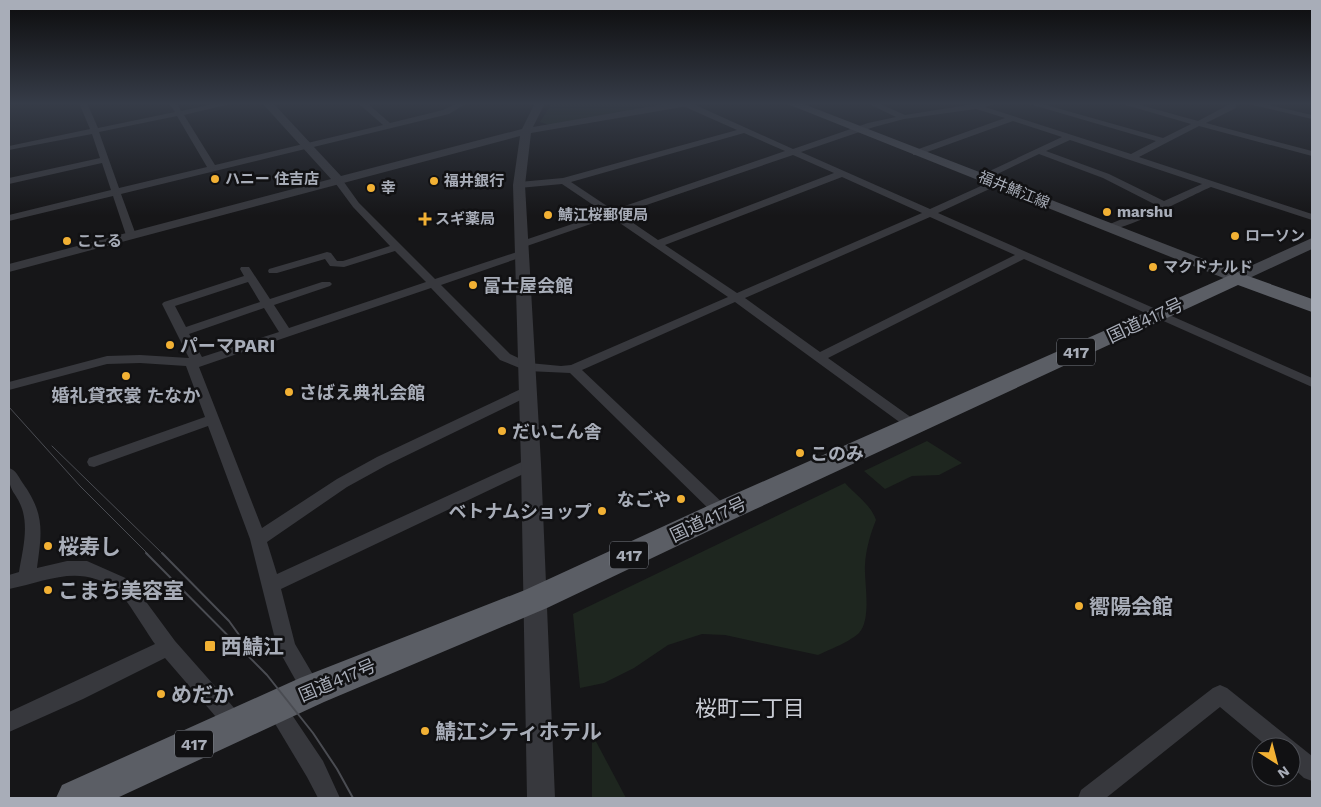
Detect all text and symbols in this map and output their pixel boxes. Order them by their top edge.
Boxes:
street label: 福井鯖江線 [976,168,1052,212]
place label: ハニー 住吉店 [225,170,319,188]
place label: 福井銀行 [443,172,504,190]
marker: ハニー 住吉店 [209,173,221,185]
marker: 福井銀行 [428,175,440,187]
place label: 幸 [381,179,396,197]
marker: 幸 [365,182,377,194]
place label: marshu [1117,203,1173,221]
place label: 鯖江桜郵便局 [558,206,648,224]
marker: marshu [1101,206,1113,218]
marker: 鯖江桜郵便局 [542,209,554,221]
place label: スギ薬局 [435,210,495,228]
marker: スギ薬局 [419,213,431,225]
place label: ローソン [1245,227,1305,245]
marker: ローソン [1229,230,1241,242]
place label: ここる [77,232,122,250]
marker: ここる [61,235,73,247]
place label: マクドナルド [1163,258,1253,276]
marker: マクドナルド [1147,261,1159,273]
place label: 富士屋会館 [483,275,573,296]
marker: 富士屋会館 [467,279,479,291]
street label: 国道417号 [1103,293,1187,347]
place label: パーマPARI [180,335,275,356]
road number: 417 [1057,338,1095,366]
marker: パーマPARI [164,339,176,351]
marker: 婚礼貸衣裳 たなか [120,370,132,382]
place label: さばえ典礼会館 [299,382,425,403]
place label: 婚礼貸衣裳 たなか [51,385,201,406]
marker: さばえ典礼会館 [283,386,295,398]
place label: だいこん舎 [512,421,602,442]
marker: だいこん舎 [496,425,508,437]
place label: このみ [810,443,864,464]
marker: このみ [794,447,806,459]
place label: なごや [617,489,671,510]
street label: 国道417号 [666,492,750,546]
marker: なごや [675,493,687,505]
place label: ベトナムショップ [449,501,592,522]
marker: ベトナムショップ [596,505,608,517]
place label: 桜寿し [58,534,121,559]
marker: 桜寿し [42,540,54,552]
road number: 417 [610,542,648,568]
place label: こまち美容室 [58,578,184,603]
marker: こまち美容室 [42,584,54,596]
place label: 嚮陽会館 [1089,594,1173,619]
marker: 嚮陽会館 [1073,600,1085,612]
place label: 西鯖江 [221,634,284,659]
marker: 西鯖江 [203,639,217,653]
street label: 国道417号 [295,654,379,706]
place label: めだか [171,682,234,707]
marker: めだか [155,688,167,700]
district label: 桜町二丁目 [695,696,805,721]
place label: 鯖江シティホテル [435,719,602,744]
marker: 鯖江シティホテル [419,725,431,737]
road number: 417 [175,731,213,758]
north arrow [1251,737,1301,787]
text: N [1275,763,1293,782]

